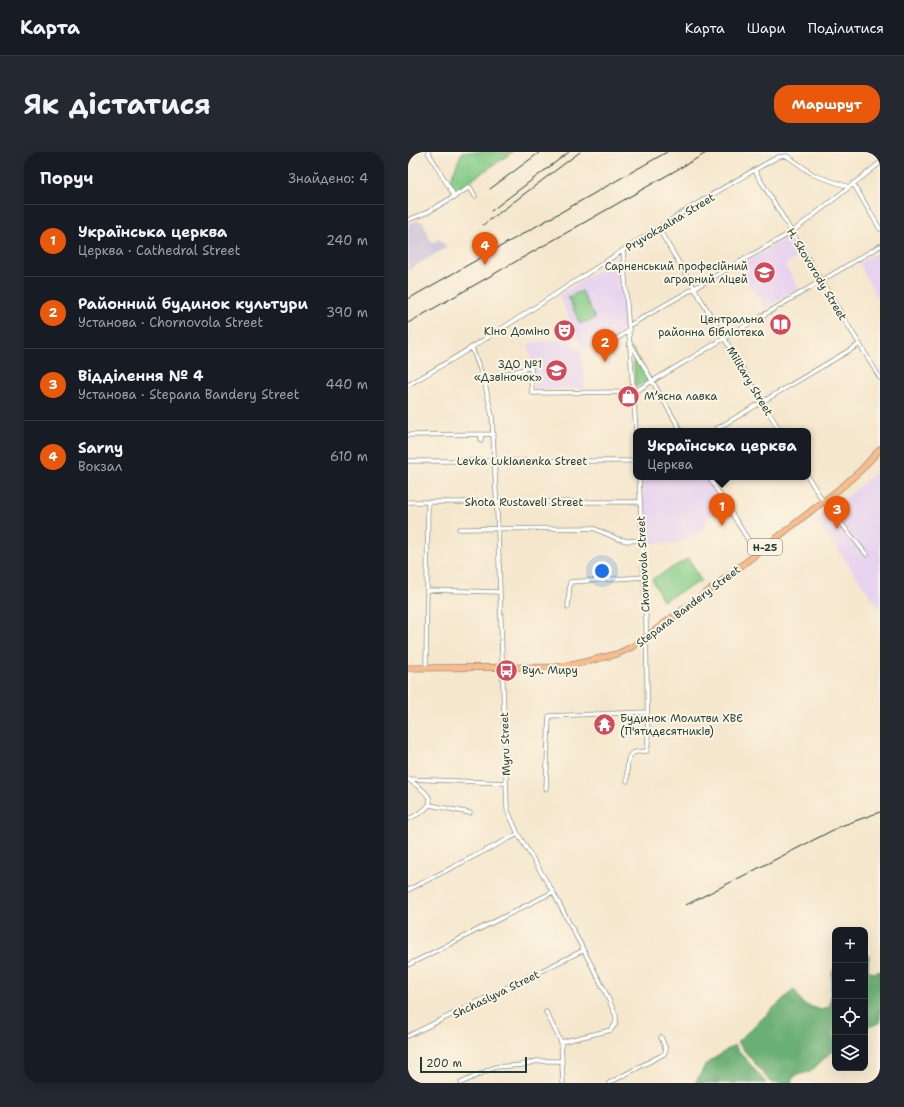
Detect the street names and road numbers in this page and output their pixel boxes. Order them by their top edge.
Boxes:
street label: Pryvokzalna Street [623,190,718,255]
street label: H. Skovorody Street [783,225,850,323]
street label: Military Street [723,344,776,419]
street label: Levka Lukianenka Street [457,454,587,469]
street label: Shota Rustaveli Street [465,495,583,510]
street label: Chornovola Street [633,515,654,613]
road number: Н-25 [748,539,782,555]
street label: Stepana Bandery Street [633,562,744,651]
street label: Myru Street [497,712,514,776]
street label: Shchaslyva Street [450,967,542,1022]

